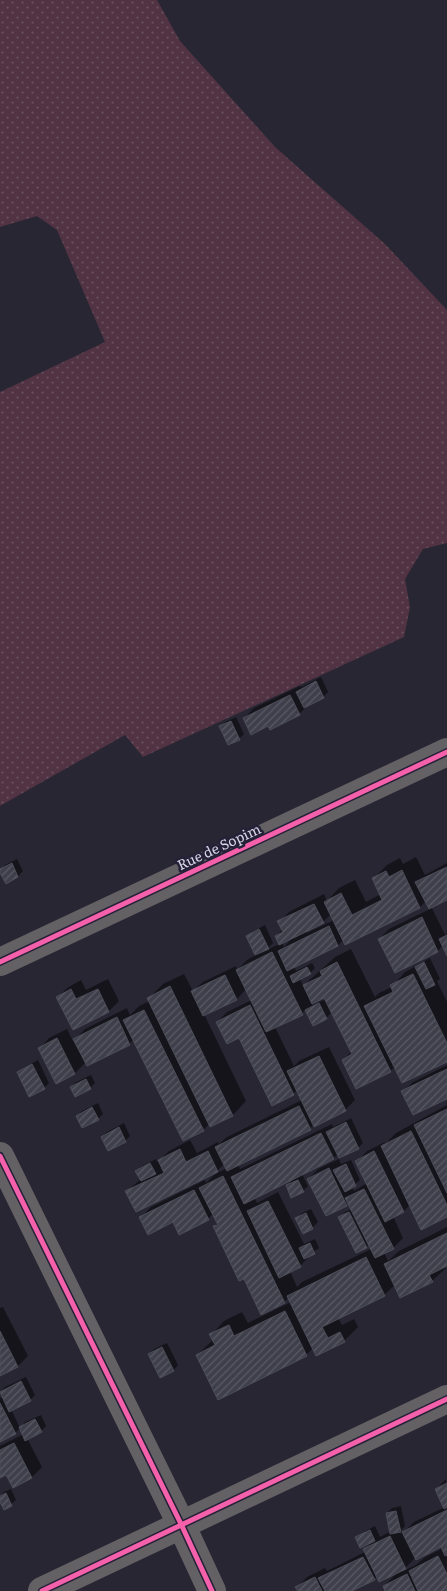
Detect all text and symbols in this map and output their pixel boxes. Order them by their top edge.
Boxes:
street label: Rue de Sopim [173,818,264,874]

